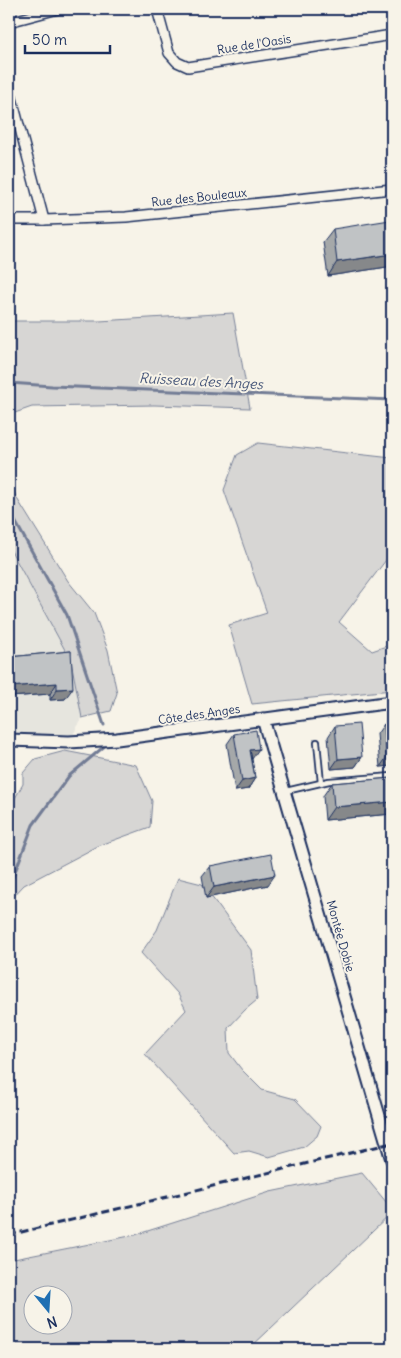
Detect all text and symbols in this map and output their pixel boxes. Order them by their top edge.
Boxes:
scale bar [25,22,110,54]
text: 50 m [32,30,67,49]
street label: Rue de l'Oasis [216,31,292,57]
street label: Rue des Bouleaux [150,185,248,209]
water label: Ruisseau des Anges [139,369,265,393]
street label: Côte des Anges [157,701,241,727]
street label: Montée Dobie [324,898,358,974]
north arrow [22,1286,72,1336]
text: N [45,1312,59,1332]

